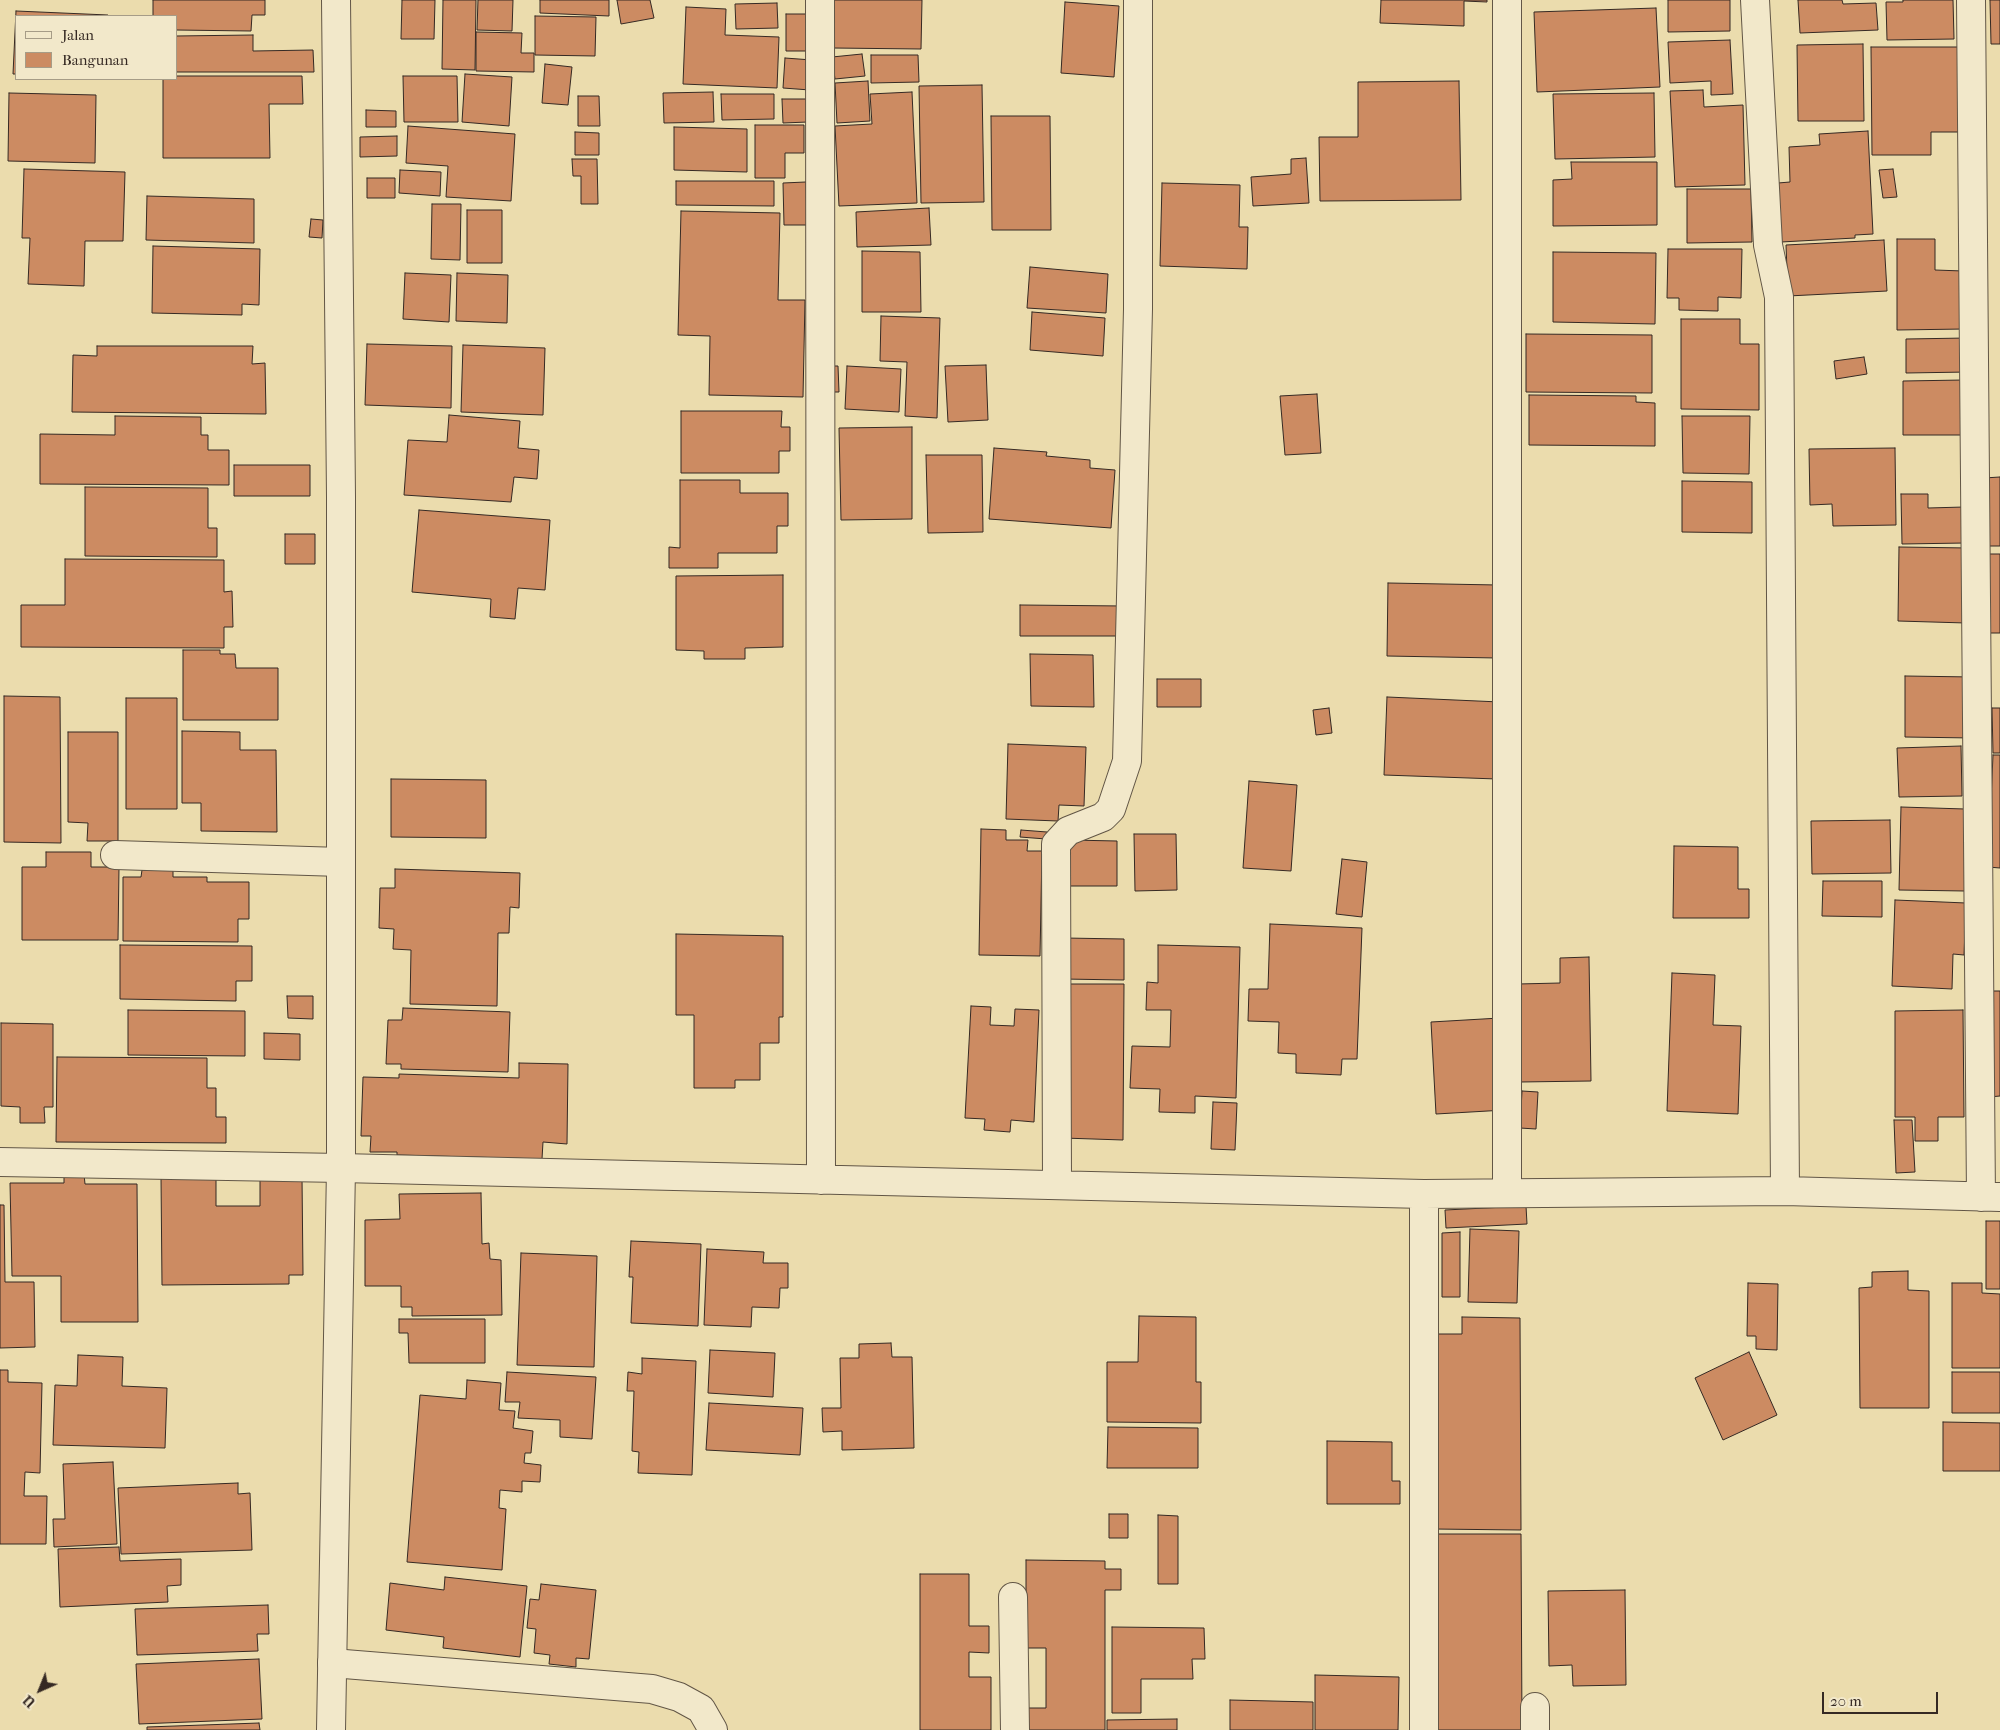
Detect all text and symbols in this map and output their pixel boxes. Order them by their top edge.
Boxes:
legend [15,15,178,80]
text: Jalan [62,26,94,44]
text: Bangunan [62,51,129,69]
north arrow [15,1665,65,1715]
scale bar [1825,1682,1941,1714]
text: U [19,1691,39,1711]
text: 20 m [1830,1692,1862,1710]

